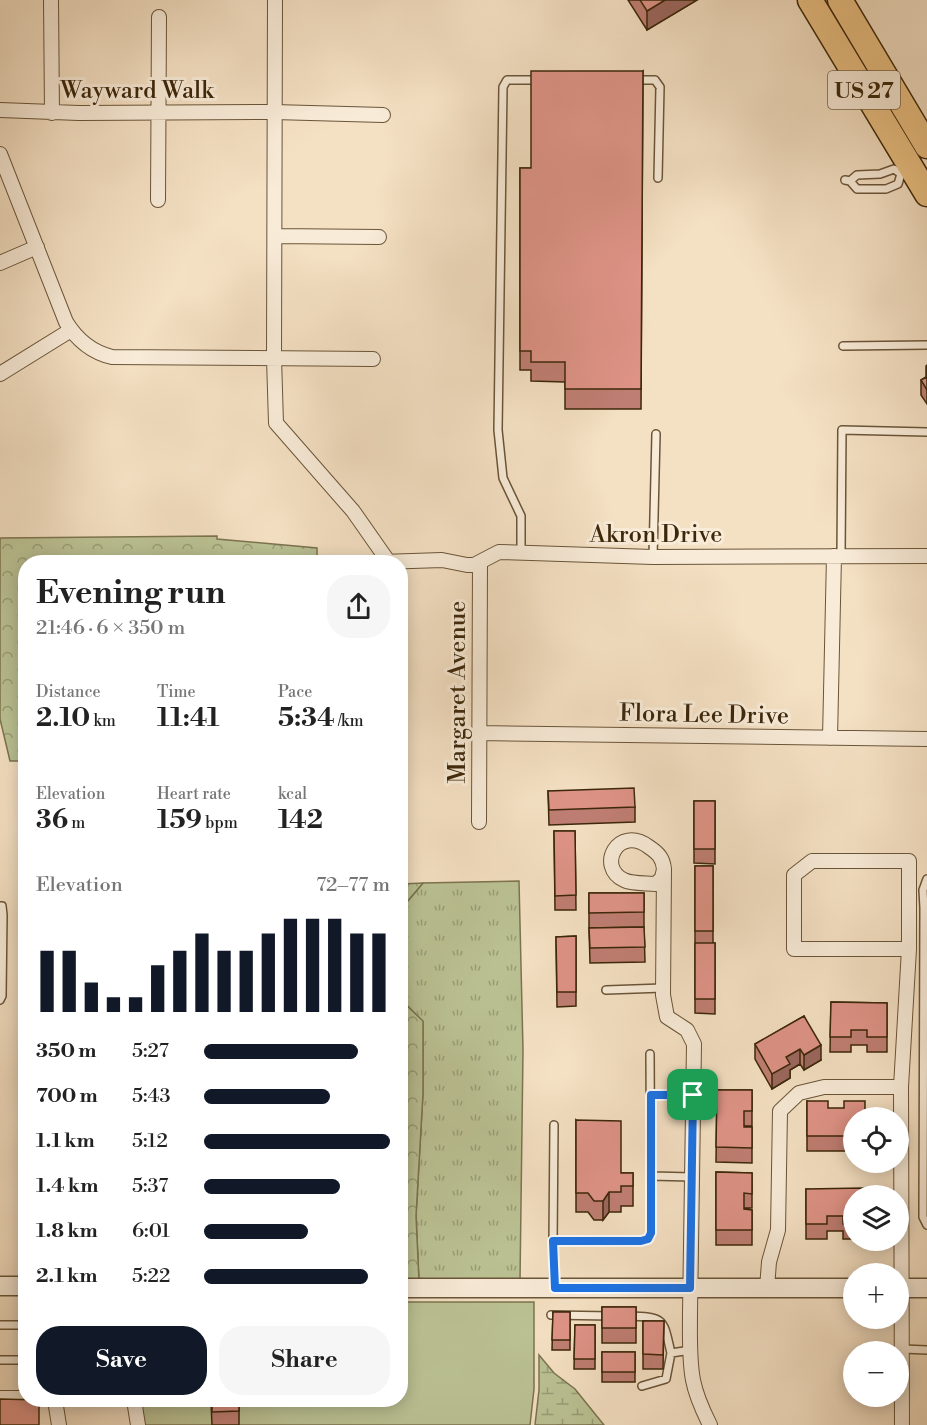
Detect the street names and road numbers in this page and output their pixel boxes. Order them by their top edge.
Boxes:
road number: US 27 [828,71,900,109]
street label: Wayward Walk [59,76,215,106]
street label: Akron Drive [589,520,722,550]
street label: Margaret Avenue [443,601,473,783]
street label: Flora Lee Drive [619,699,789,731]

